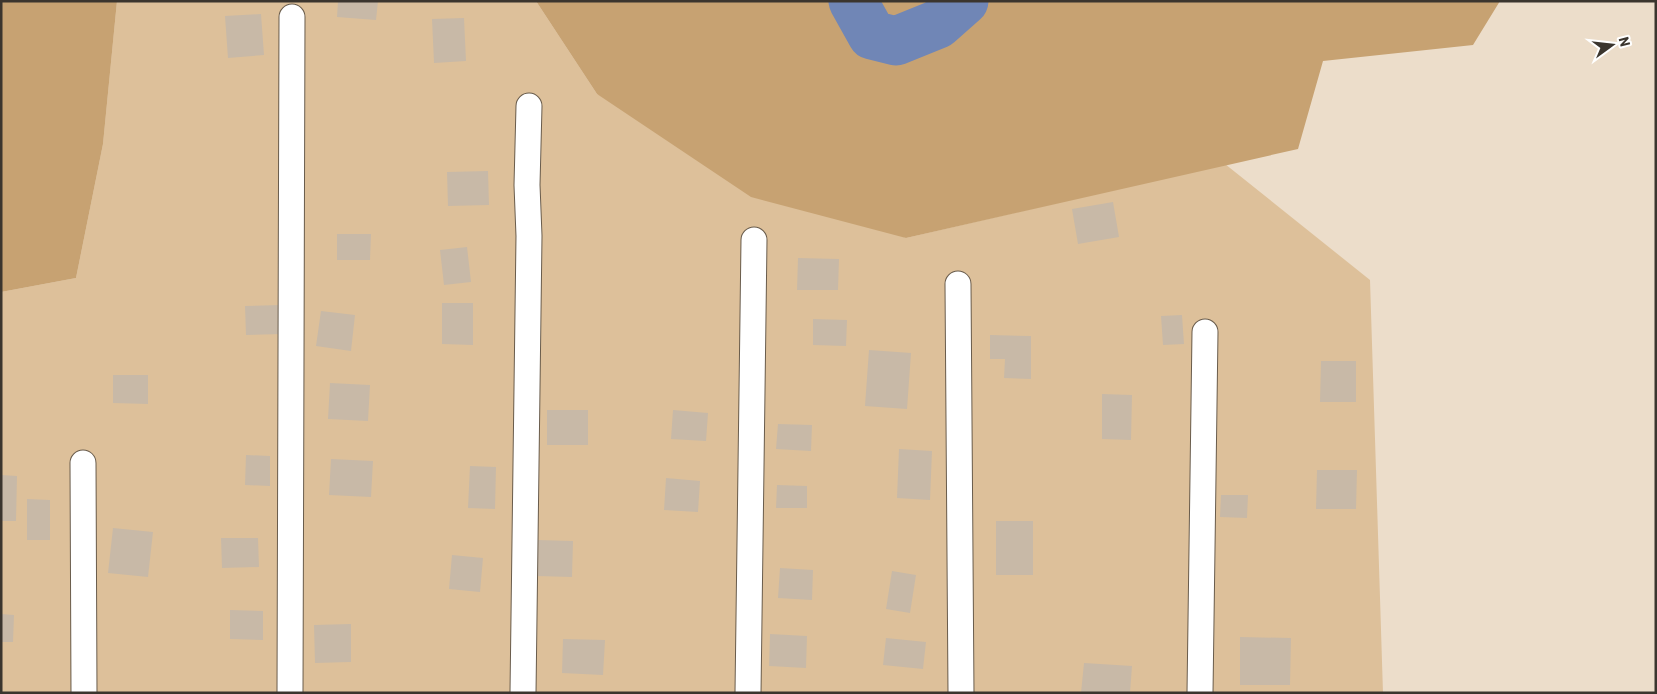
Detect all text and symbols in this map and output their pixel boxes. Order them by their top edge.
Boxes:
north arrow [1587,20,1637,70]
text: N [1616,35,1634,48]

